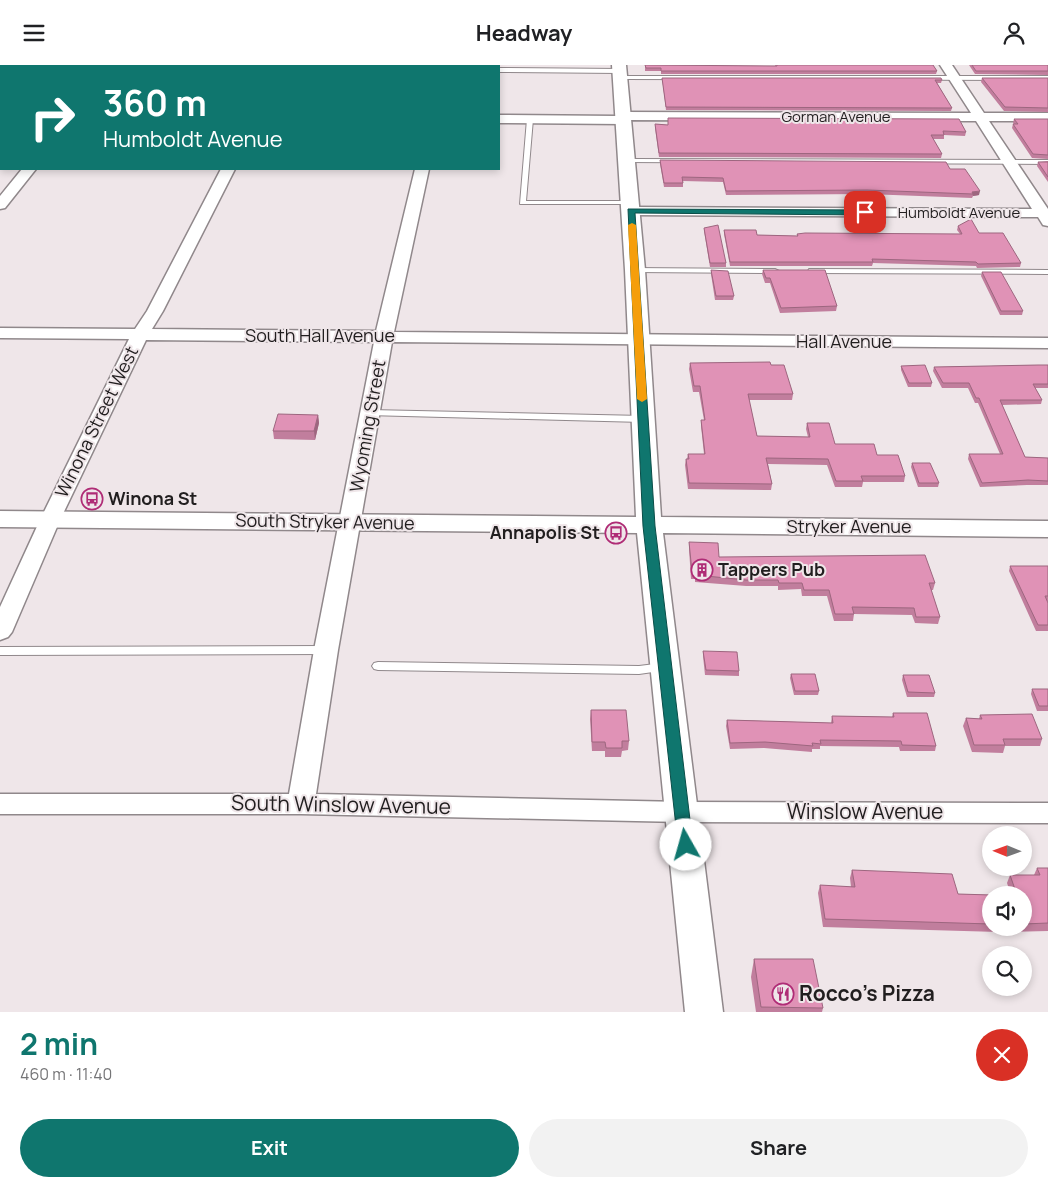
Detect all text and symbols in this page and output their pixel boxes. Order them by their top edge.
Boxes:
text: Headway [476,18,572,48]
icon: menu [20,19,48,47]
icon: person [1000,19,1028,47]
text: 360 m [103,79,207,127]
icon: right [20,85,85,150]
street label: Gorman Avenue [781,106,891,127]
text: Humboldt Avenue [103,124,283,154]
pin [844,191,886,233]
icon: arrive [851,198,879,226]
street label: Humboldt Avenue [898,202,1020,223]
street label: South Hall Avenue [245,323,395,347]
street label: Hall Avenue [796,329,892,353]
street label: Winona Street West [49,342,143,501]
street label: Wyoming Street [344,358,390,494]
place label: Winona St [108,486,197,510]
bus stop icon: Winona St [80,487,104,511]
street label: South Stryker Avenue [235,507,415,535]
street label: Stryker Avenue [786,514,912,538]
place label: Annapolis St [490,520,600,544]
bus stop icon: Annapolis St [604,521,628,545]
place label: Tappers Pub [718,557,825,581]
building icon: Tappers Pub [690,558,714,582]
street label: South Winslow Avenue [231,788,451,820]
street label: Winslow Avenue [787,797,943,825]
position arrow [659,818,711,870]
north arrow [982,826,1032,876]
map controls [982,826,1032,996]
button: sound [982,886,1032,936]
button: search [982,946,1032,996]
place label: Rocco's Pizza [799,979,935,1007]
restaurant icon: Rocco's Pizza [771,982,795,1006]
text: 2 min [20,1023,98,1064]
button: close [976,1029,1028,1081]
text: 460 m · 11:40 [20,1063,112,1085]
button: Exit [20,1119,519,1177]
button: Share [529,1119,1028,1177]

